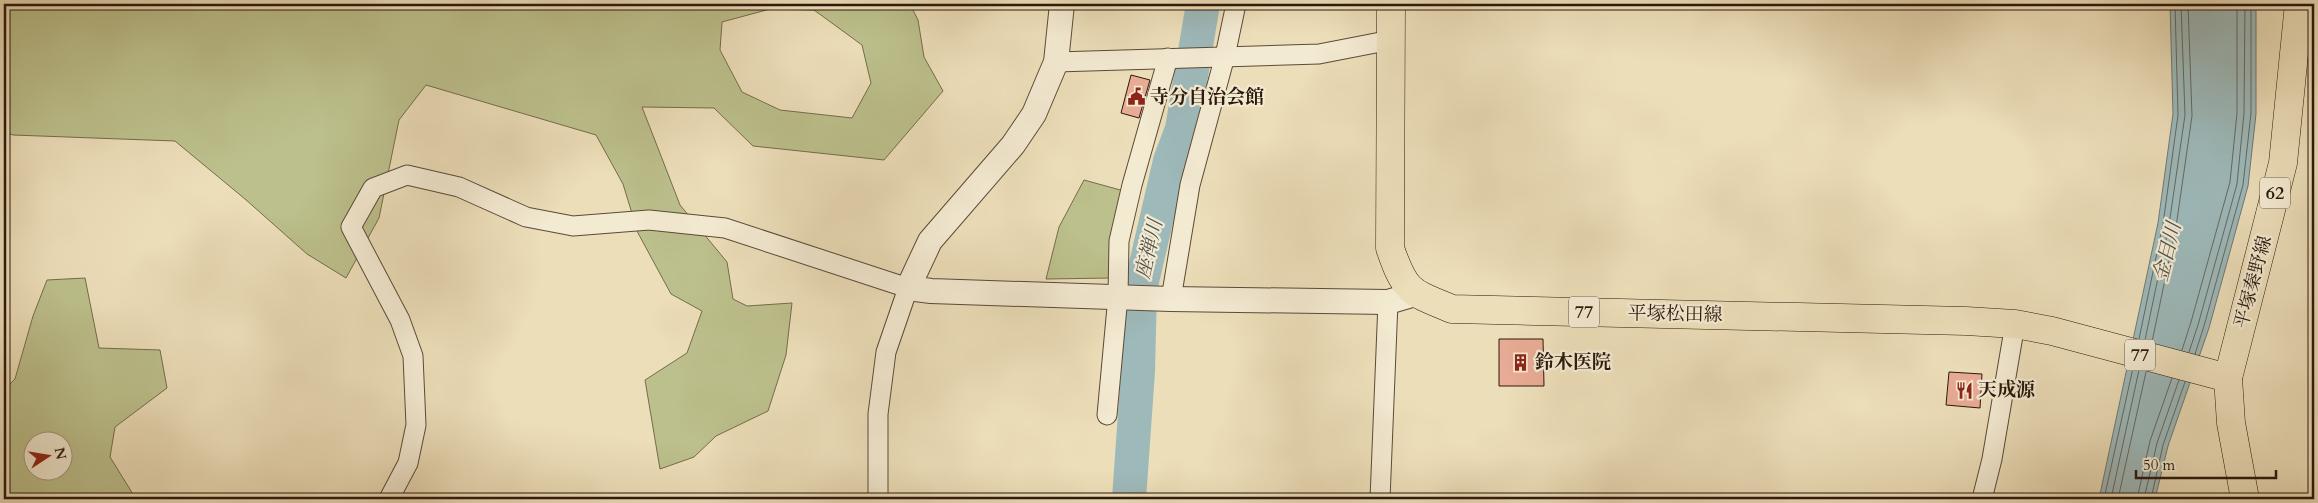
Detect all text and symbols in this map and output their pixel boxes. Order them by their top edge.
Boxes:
place label: 寺分自治会館 [1150,84,1264,110]
public building icon: 寺分自治会館 [1126,87,1146,107]
road number: 62 [2260,178,2290,208]
water label: 座禅川 [1129,215,1169,281]
water label: 金目川 [2147,218,2188,284]
street label: 平塚秦野線 [2228,233,2278,331]
road number: 77 [1569,296,1599,328]
street label: 平塚松田線 [1627,300,1723,328]
road number: 77 [2125,340,2155,370]
place label: 鈴木医院 [1535,349,1611,375]
building icon: 鈴木医院 [1511,352,1531,372]
place label: 天成源 [1978,377,2035,403]
restaurant icon: 天成源 [1954,380,1974,400]
north arrow [22,430,72,480]
text: N [50,445,71,461]
scale bar [2136,448,2276,480]
text: 50 m [2143,455,2175,475]

